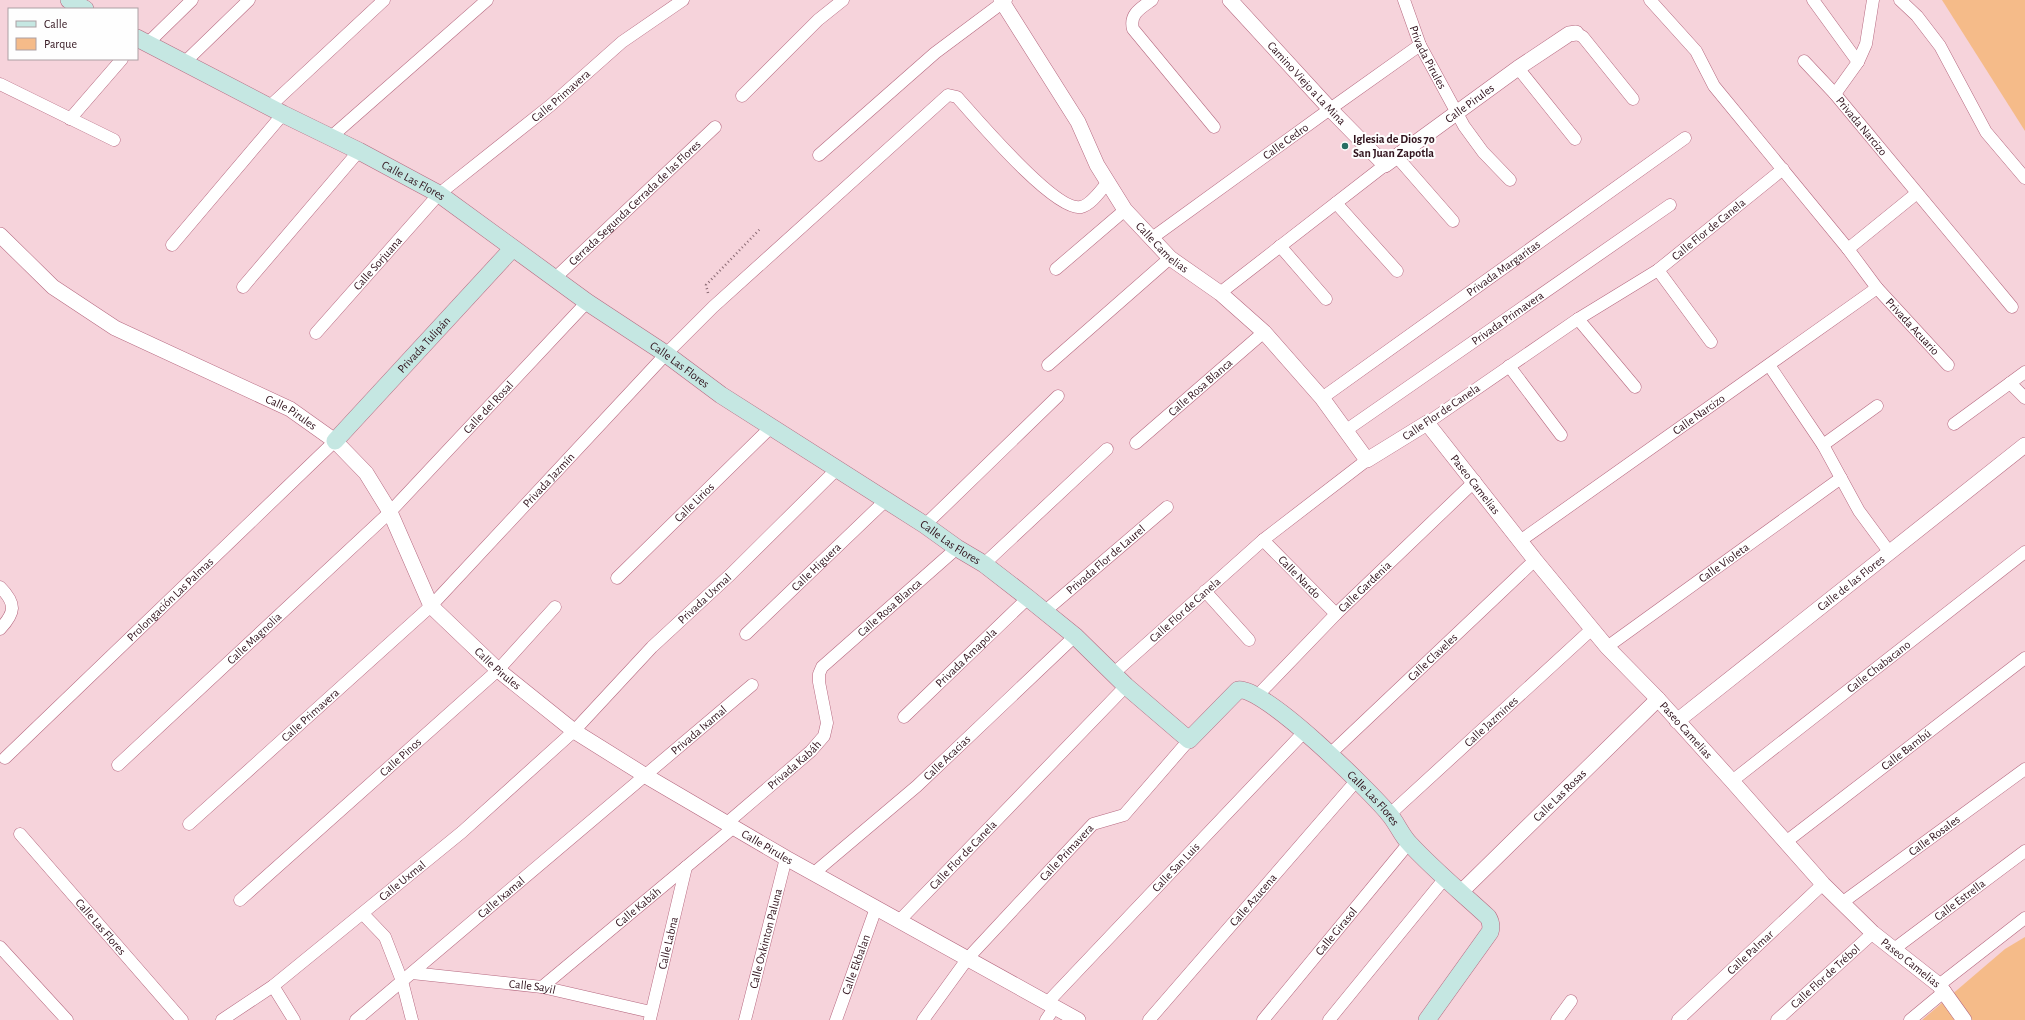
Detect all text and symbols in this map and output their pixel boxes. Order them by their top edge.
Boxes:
legend [8,8,138,60]
text: Calle [44,18,67,30]
street label: Privada Pirules [1408,24,1449,91]
text: Parque [44,38,77,50]
street label: Camino Viejo a La Mina [1265,39,1348,127]
street label: Calle Primavera [529,67,593,124]
street label: Calle Pirules [1443,82,1496,125]
street label: Privada Narcizo [1834,94,1890,158]
street label: Calle Cedro [1261,121,1311,162]
place label: Iglesia de Dios 7o San Juan Zapotla [1353,133,1435,159]
street label: Cerrada Segunda Cerrada de las Flores [567,138,703,268]
marker: Iglesia de Dios 7o San Juan Zapotla [1340,141,1350,151]
street label: Calle Las Flores [380,158,447,202]
street label: Calle Flor de Canela [1669,196,1748,262]
street label: Calle Camelias [1133,220,1191,275]
street label: Calle Sorjuana [351,234,405,292]
street label: Privada Margaritas [1464,238,1542,299]
street label: Privada Primavera [1469,289,1546,347]
street label: Privada Acuario [1883,296,1942,357]
street label: Privada Tulipán [395,314,453,375]
street label: Calle Las Flores [648,339,712,390]
street label: Calle Rosa Blanca [1166,356,1235,418]
street label: Calle del Rosal [461,379,516,436]
street label: Calle Flor de Canela [1400,381,1482,442]
street label: Calle Narcizo [1670,392,1727,437]
street label: Calle Pirules [264,393,319,432]
street label: Privada Jazmín [520,450,577,510]
street label: Paseo Camelias [1448,452,1502,516]
street label: Calle Lirios [672,480,716,524]
street label: Calle Las Flores [918,518,983,567]
street label: Privada Flor de Laurel [1064,523,1147,596]
street label: Calle Higuera [789,540,843,593]
street label: Calle Violeta [1696,540,1751,585]
street label: Calle Nardo [1276,553,1323,601]
street label: Calle de las Flores [1815,553,1887,613]
street label: Prolongación Las Palmas [125,555,216,643]
street label: Calle Gardenia [1336,558,1394,615]
street label: Privada Uxmal [675,571,734,626]
street label: Calle Flor de Canela [1147,575,1223,644]
street label: Calle Rosa Blanca [855,576,924,639]
street label: Calle Magnolia [225,610,284,666]
street label: Privada Amapola [933,625,999,689]
street label: Calle Claveles [1405,631,1460,683]
street label: Calle Chabacano [1844,638,1913,695]
street label: Calle Pirules [472,645,523,692]
street label: Calle Primavera [279,686,342,744]
street label: Calle Jazmines [1462,694,1520,749]
street label: Paseo Camelias [1657,699,1715,761]
street label: Privada Ixamal [669,703,729,757]
street label: Calle Bambú [1879,727,1933,772]
street label: Calle Acacias [921,733,973,783]
street label: Calle Pinos [377,735,424,778]
street label: Privada Kabáh [765,738,823,791]
street label: Calle Las Rosas [1531,767,1588,824]
street label: Calle Las Flores [1345,768,1401,828]
street label: Calle Rosales [1906,813,1962,858]
street label: Calle Flor de Canela [927,818,999,892]
street label: Calle Primavera [1037,821,1096,883]
street label: Calle Pirules [739,827,795,867]
street label: Calle San Luis [1150,840,1202,894]
street label: Calle Uxmal [377,858,428,903]
street label: Calle Azucena [1227,871,1279,928]
street label: Calle Ixamal [475,874,527,920]
street label: Calle Estrella [1932,877,1988,923]
street label: Calle Kabáh [613,885,663,929]
street label: Calle Oxkinton Paluna [747,887,784,990]
street label: Calle Las Flores [73,896,128,957]
street label: Calle Girasol [1313,905,1359,957]
street label: Calle Labna [656,915,680,971]
street label: Calle Palmar [1725,928,1776,977]
street label: Calle Ekbalan [840,933,872,996]
street label: Paseo Camelias [1879,936,1943,990]
street label: Calle Flor de Trébol [1788,942,1862,1010]
street label: Calle Sayil [508,977,557,996]

